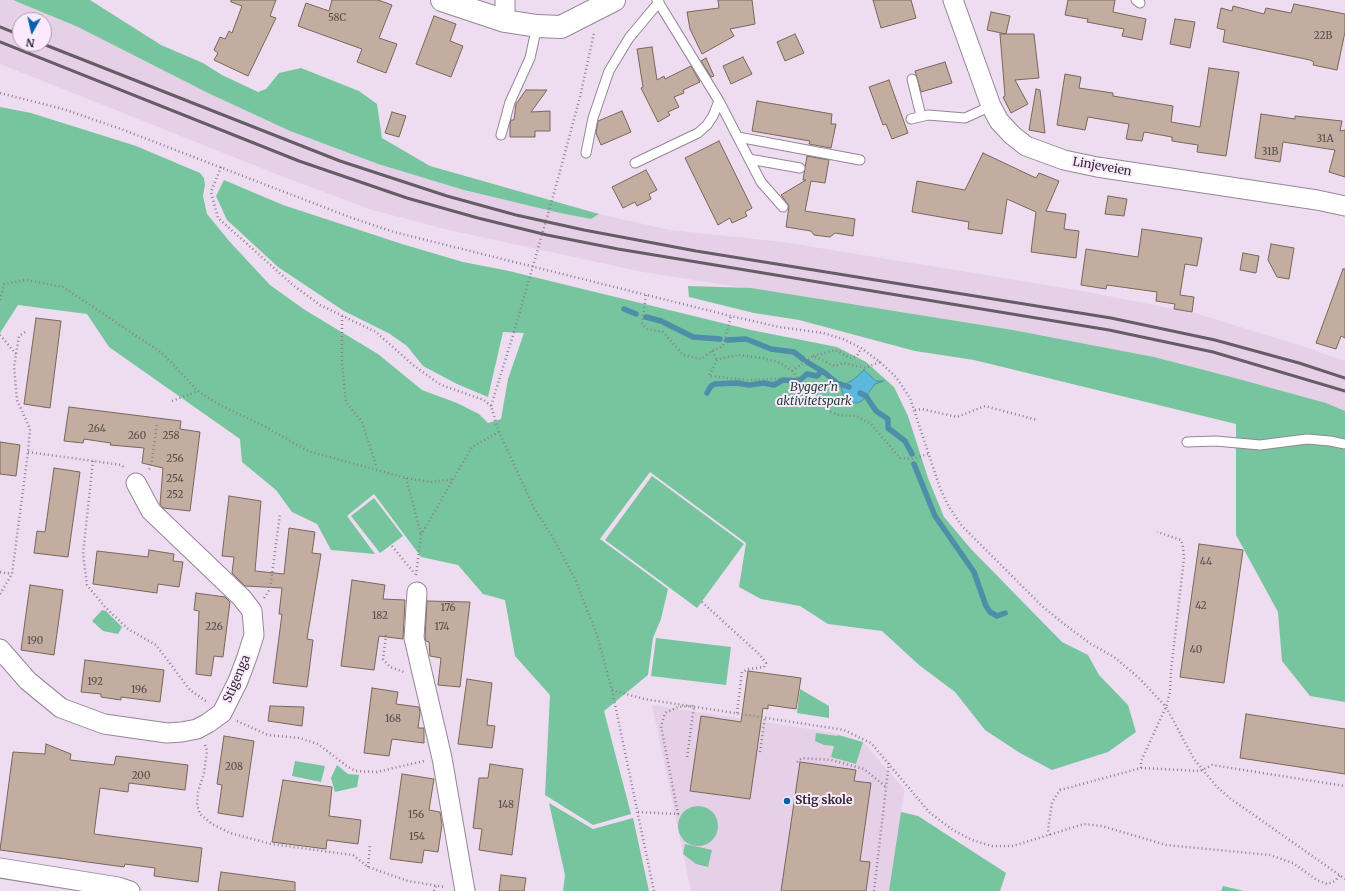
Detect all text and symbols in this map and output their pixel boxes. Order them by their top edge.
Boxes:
north arrow [12,12,52,52]
house number: 58C [328,12,346,24]
house number: 22B [1314,30,1332,42]
text: N [25,35,36,50]
house number: 31A [1316,133,1334,145]
house number: 31B [1262,146,1278,158]
street label: Linjeveien [1071,155,1133,179]
park label: Bygger'n aktivitetspark [776,381,852,409]
house number: 264 [88,423,106,435]
house number: 260 [128,430,146,442]
house number: 258 [162,430,180,442]
house number: 256 [166,453,184,465]
house number: 254 [166,473,184,485]
house number: 252 [167,489,183,501]
house number: 44 [1200,556,1212,568]
house number: 42 [1195,600,1207,612]
house number: 176 [440,602,456,614]
house number: 182 [372,610,388,622]
house number: 226 [205,621,223,633]
house number: 174 [435,621,449,633]
house number: 190 [27,635,43,647]
house number: 40 [1190,644,1202,656]
street label: Stigenga [221,653,253,705]
house number: 192 [87,676,103,688]
house number: 196 [131,684,147,696]
house number: 168 [385,713,401,725]
house number: 208 [225,761,243,773]
house number: 200 [132,770,150,782]
place label: Stig skole [795,794,852,808]
marker: Stig skole [782,796,792,806]
house number: 148 [498,799,514,811]
house number: 156 [408,809,424,821]
house number: 154 [409,831,425,843]

